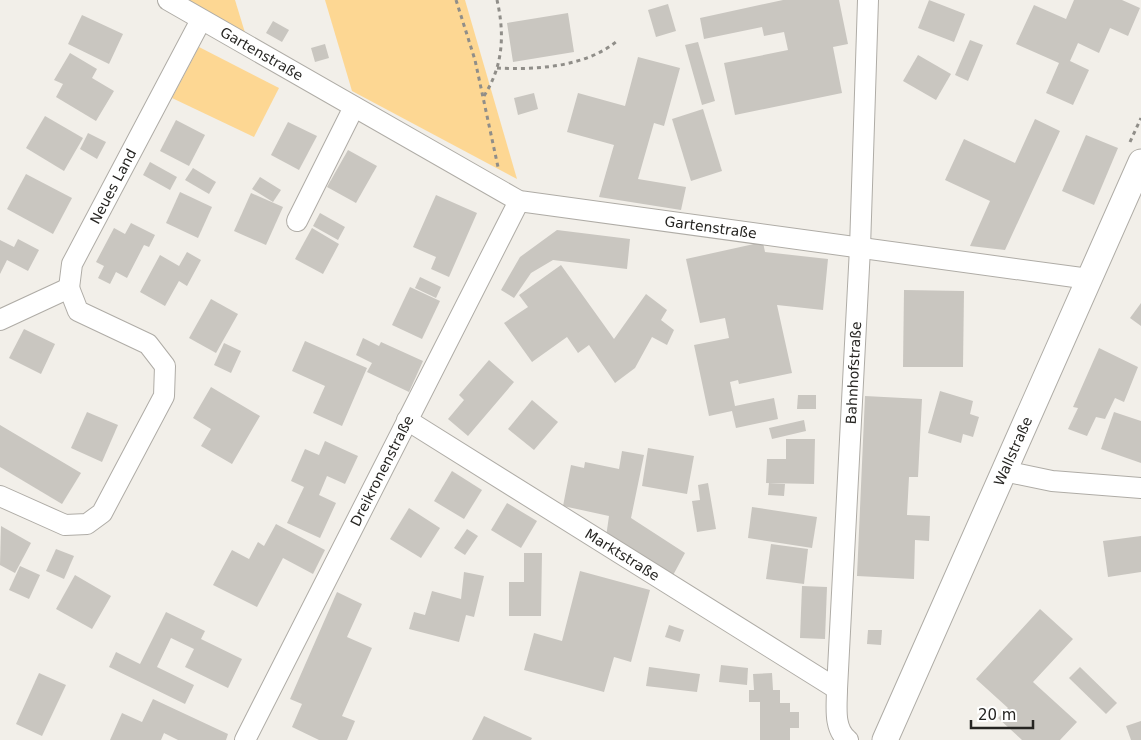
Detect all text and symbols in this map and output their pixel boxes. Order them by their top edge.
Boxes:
street label: Gartenstraße [217,24,306,84]
street label: Neues Land [87,146,139,227]
street label: Gartenstraße [664,213,758,241]
street label: Bahnhofstraße [843,321,864,425]
street label: Dreikronenstraße [347,413,417,529]
street label: Wallstraße [991,414,1035,488]
street label: Marktstraße [582,525,662,584]
scale bar [971,698,1034,730]
text: 20 m [978,706,1016,724]

